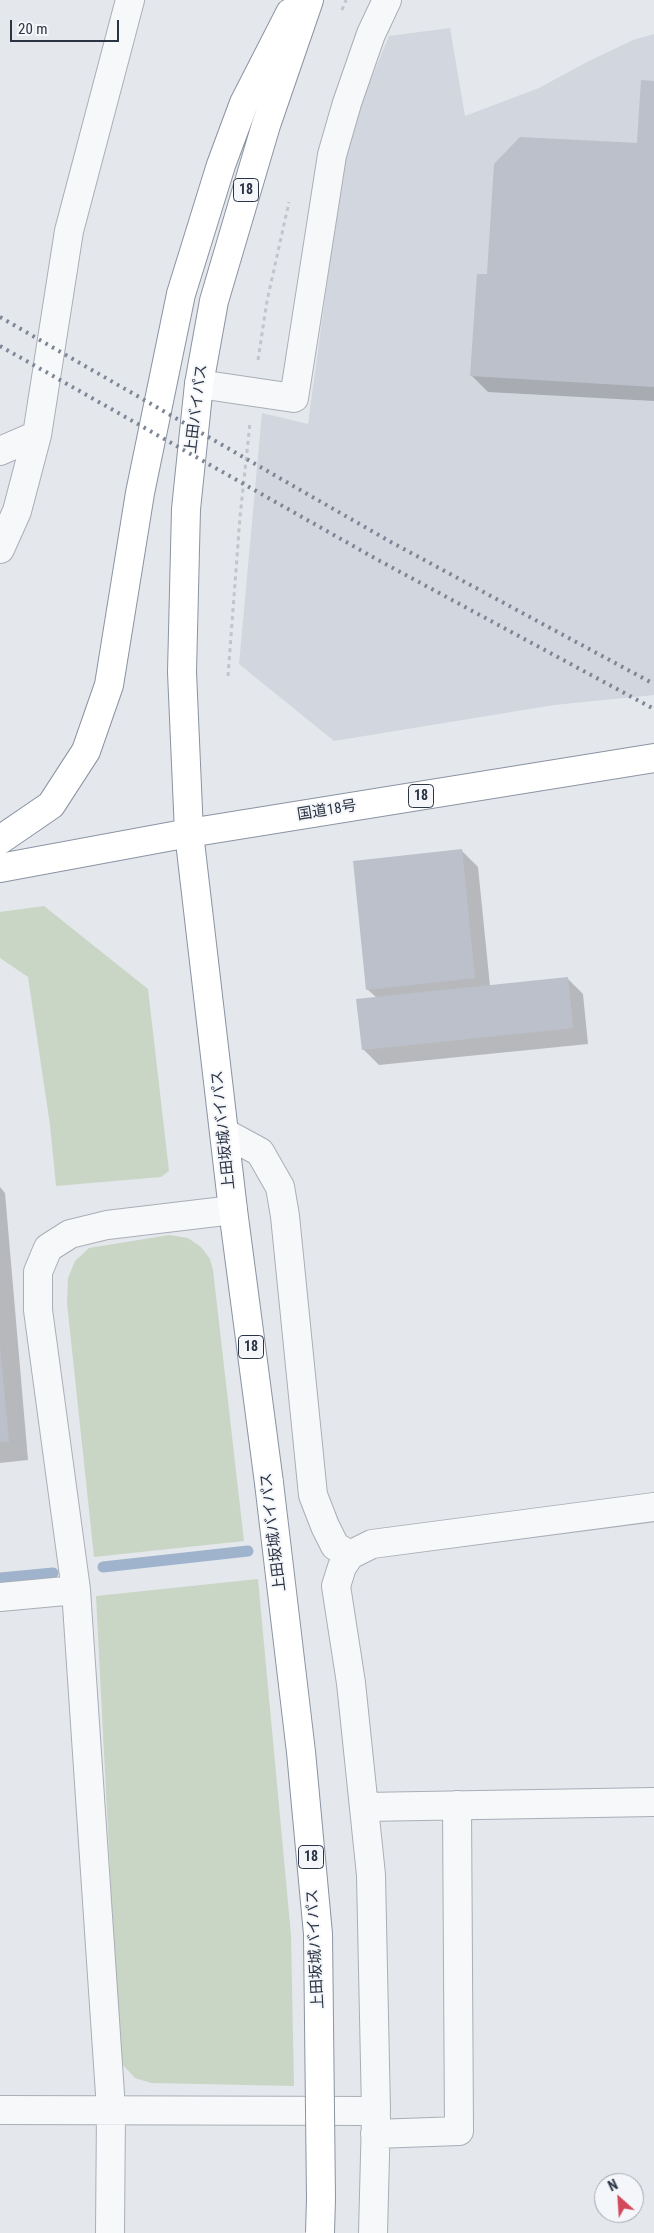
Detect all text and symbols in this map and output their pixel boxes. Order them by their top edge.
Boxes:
scale bar [12,10,121,42]
text: 20 m [18,20,48,38]
road number: 18 [234,178,258,202]
street label: 上田バイパス [183,363,211,455]
road number: 18 [408,784,434,808]
street label: 国道18号 [296,797,358,825]
street label: 上田坂城バイパス [209,1069,239,1191]
road number: 18 [238,1335,264,1358]
street label: 上田坂城バイパス [258,1471,290,1593]
road number: 18 [298,1845,324,1868]
street label: 上田坂城バイパス [304,1889,328,2009]
north arrow [594,2173,644,2223]
text: N [605,2176,620,2194]

